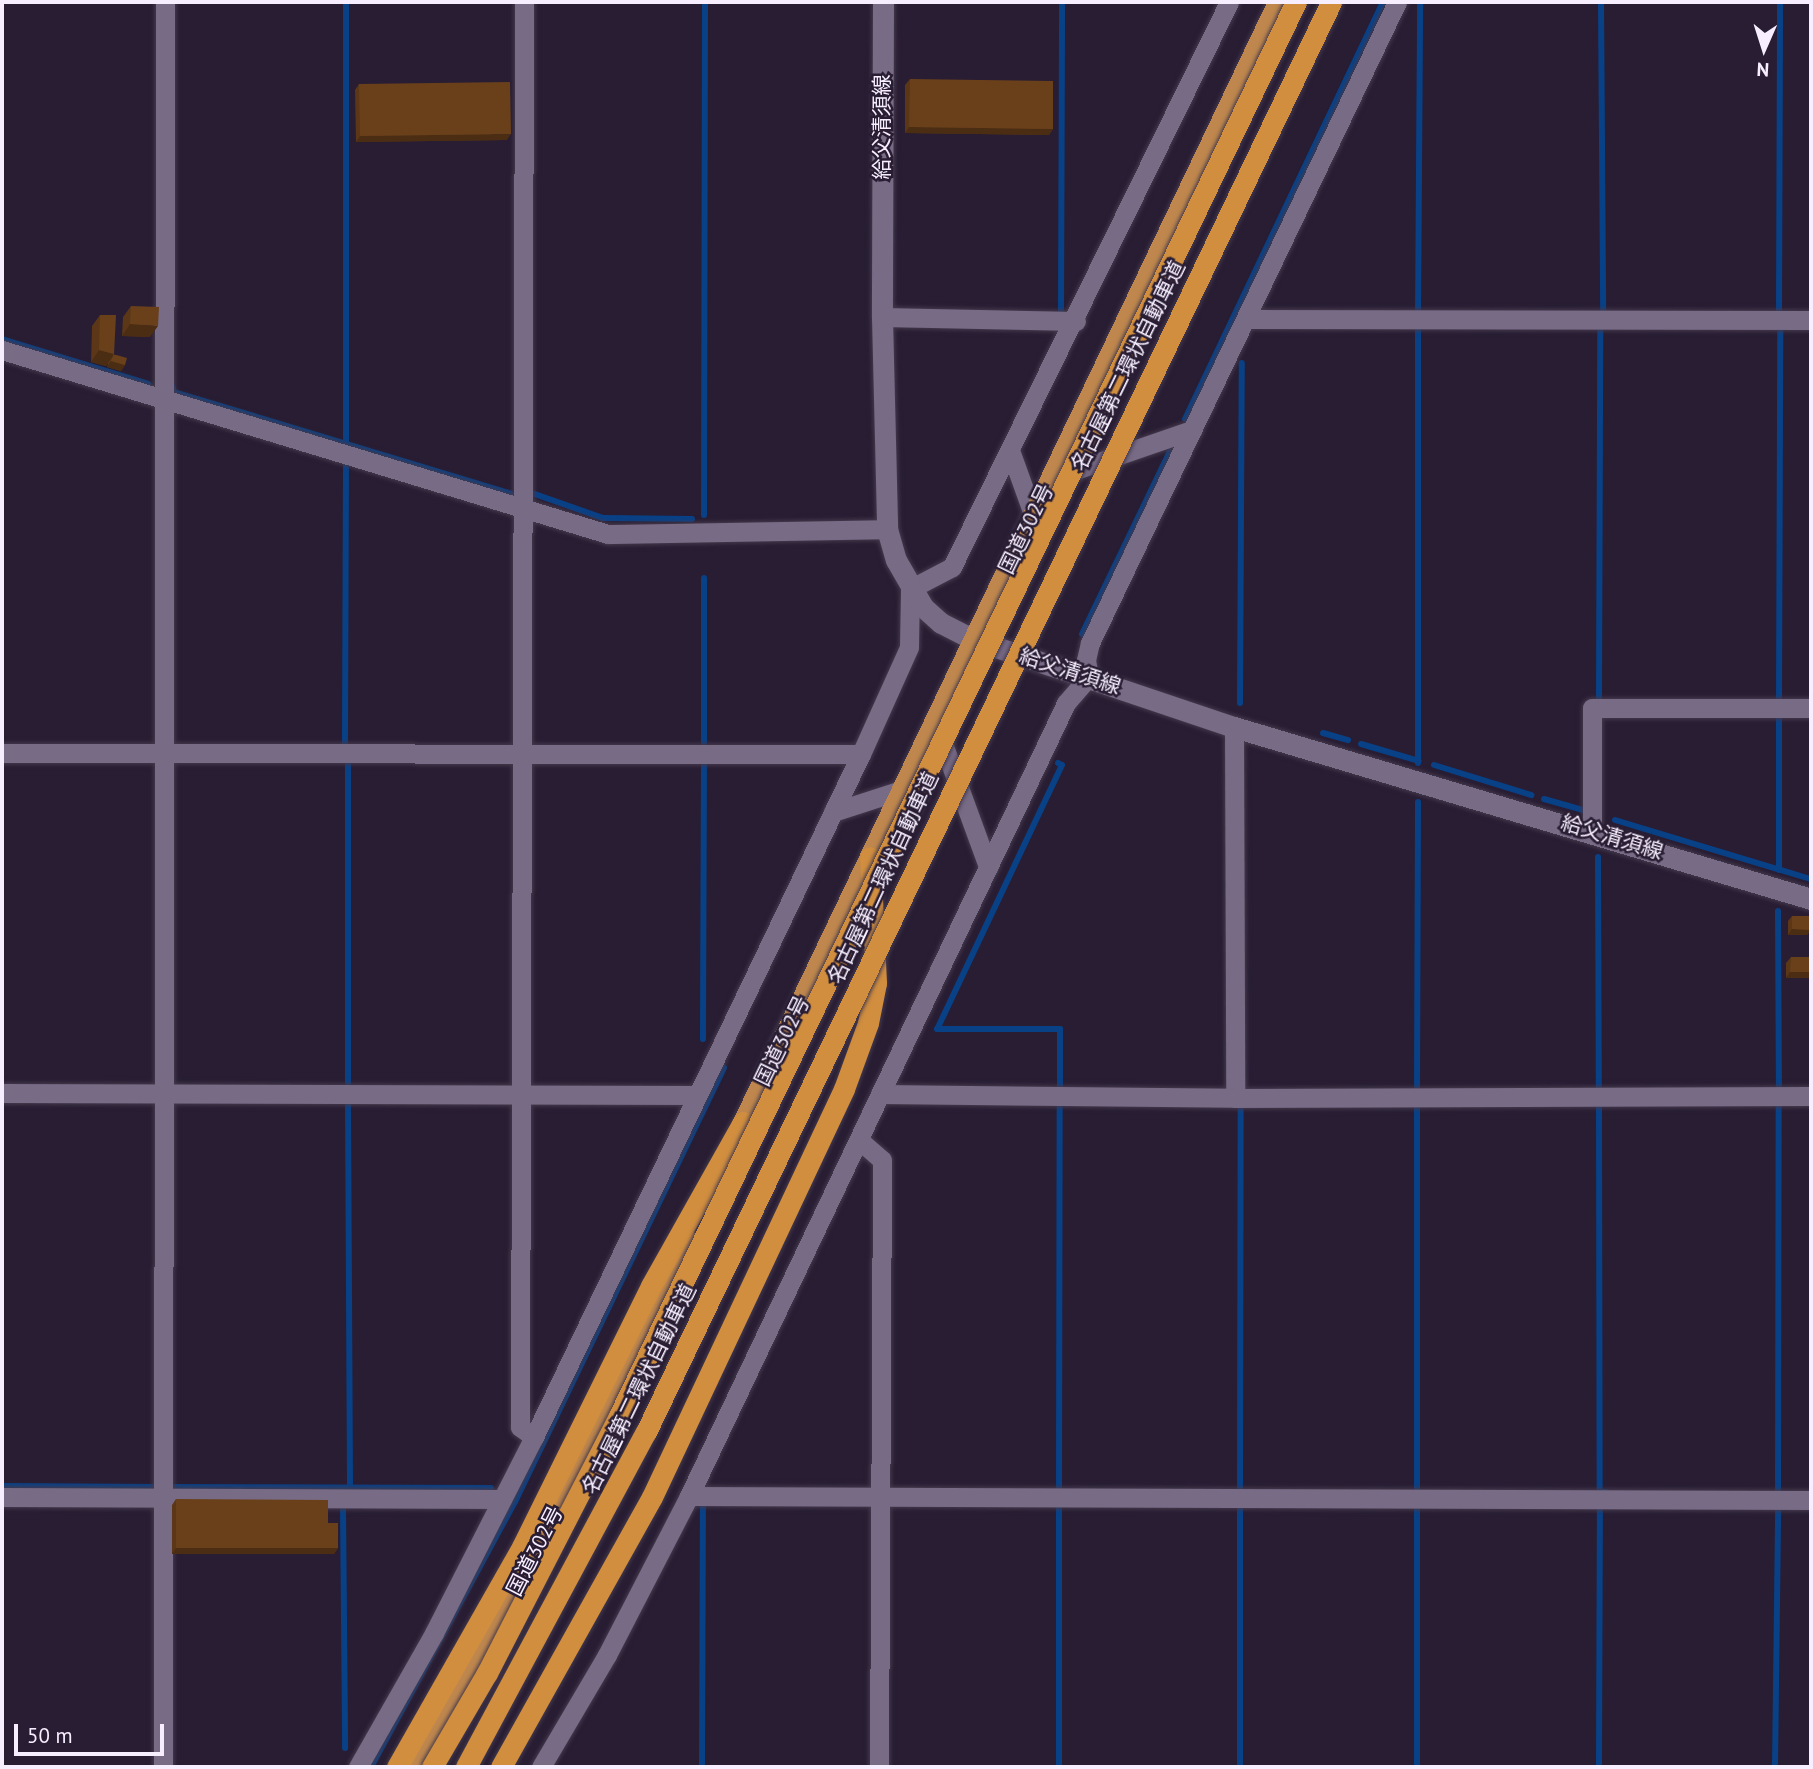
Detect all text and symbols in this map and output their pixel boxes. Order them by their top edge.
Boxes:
north arrow [1729,14,1799,84]
text: N [1756,58,1770,82]
street label: 給父清須線 [869,75,895,179]
street label: 名古屋第二環状自動車道 [1066,257,1190,475]
street label: 国道302号 [993,480,1059,578]
street label: 給父清須線 [1016,643,1124,699]
street label: 名古屋第二環状自動車道 [823,768,943,988]
street label: 給父清須線 [1558,810,1666,864]
street label: 国道302号 [749,992,815,1090]
street label: 名古屋第二環状自動車道 [577,1280,701,1498]
street label: 国道302号 [502,1502,568,1600]
scale bar [18,1710,168,1754]
text: 50 m [27,1722,73,1749]

